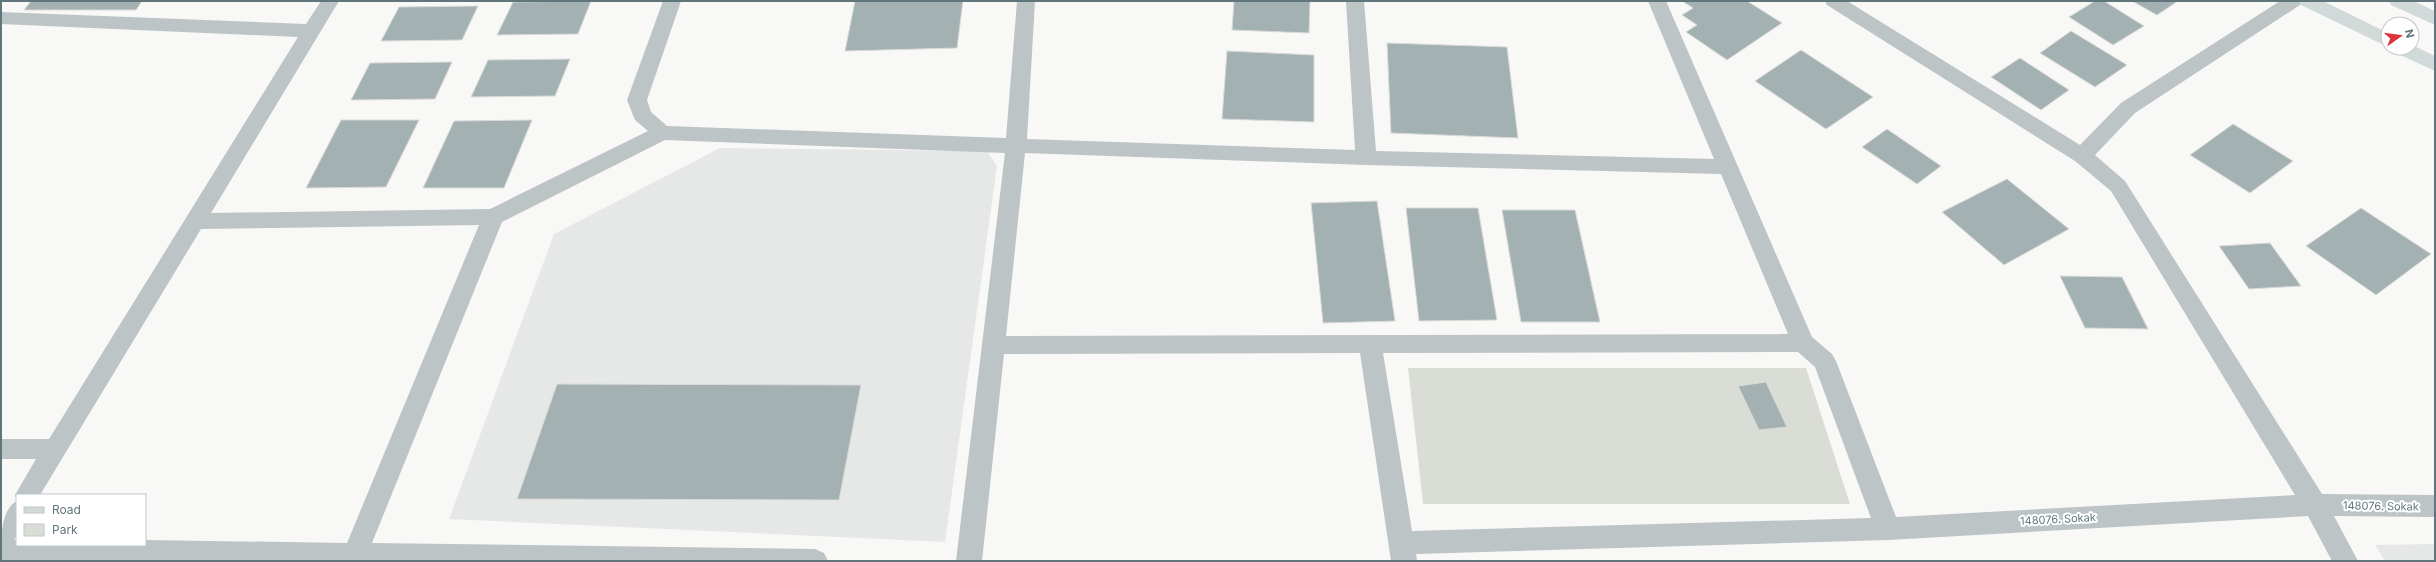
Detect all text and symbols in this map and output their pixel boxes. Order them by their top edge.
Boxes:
north arrow [2380,16,2420,56]
text: N [2402,28,2418,39]
legend [16,494,146,546]
street label: 148076. Sokak [2343,498,2419,514]
text: Road [52,502,81,517]
street label: 148076. Sokak [2020,510,2096,528]
text: Park [52,522,78,537]

